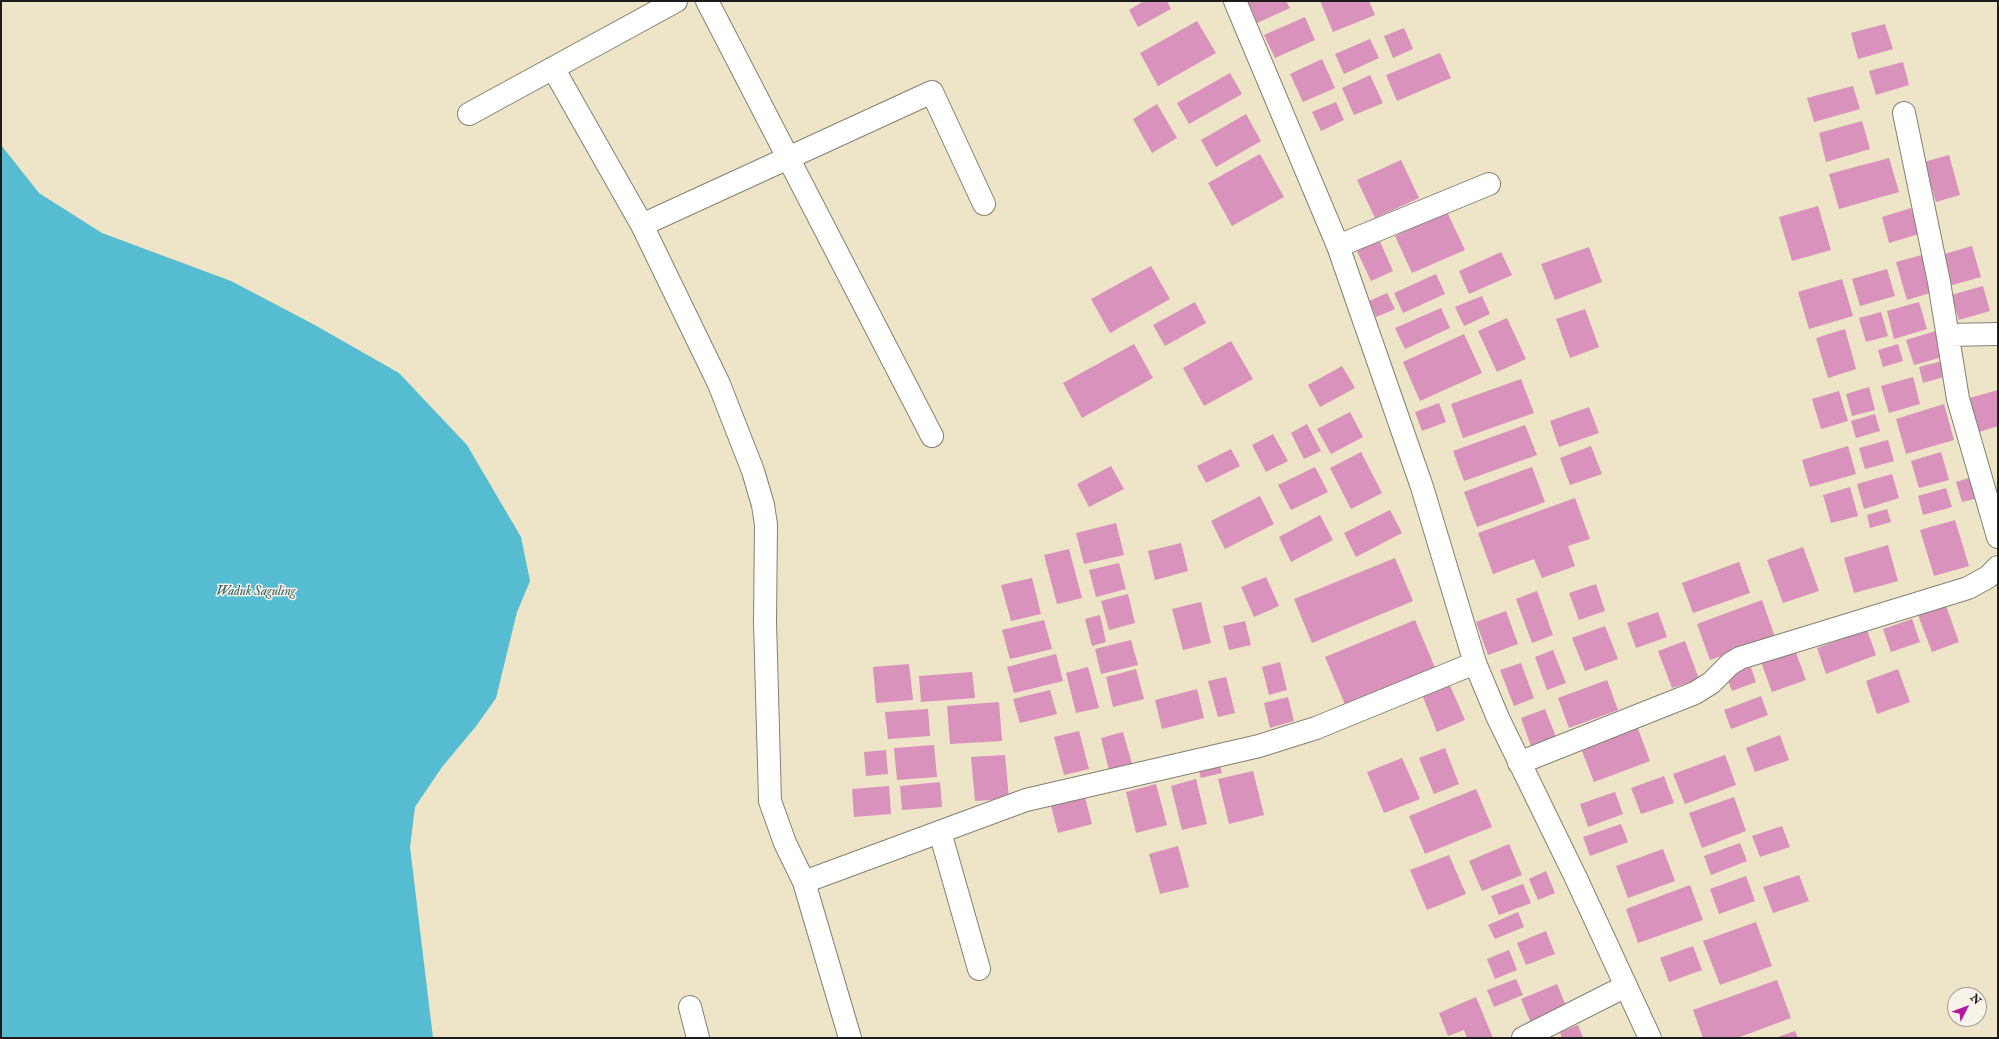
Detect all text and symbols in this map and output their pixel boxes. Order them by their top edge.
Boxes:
water label: Waduk Saguling [216,584,296,600]
north arrow [1947,987,1987,1027]
text: N [1967,991,1984,1007]

